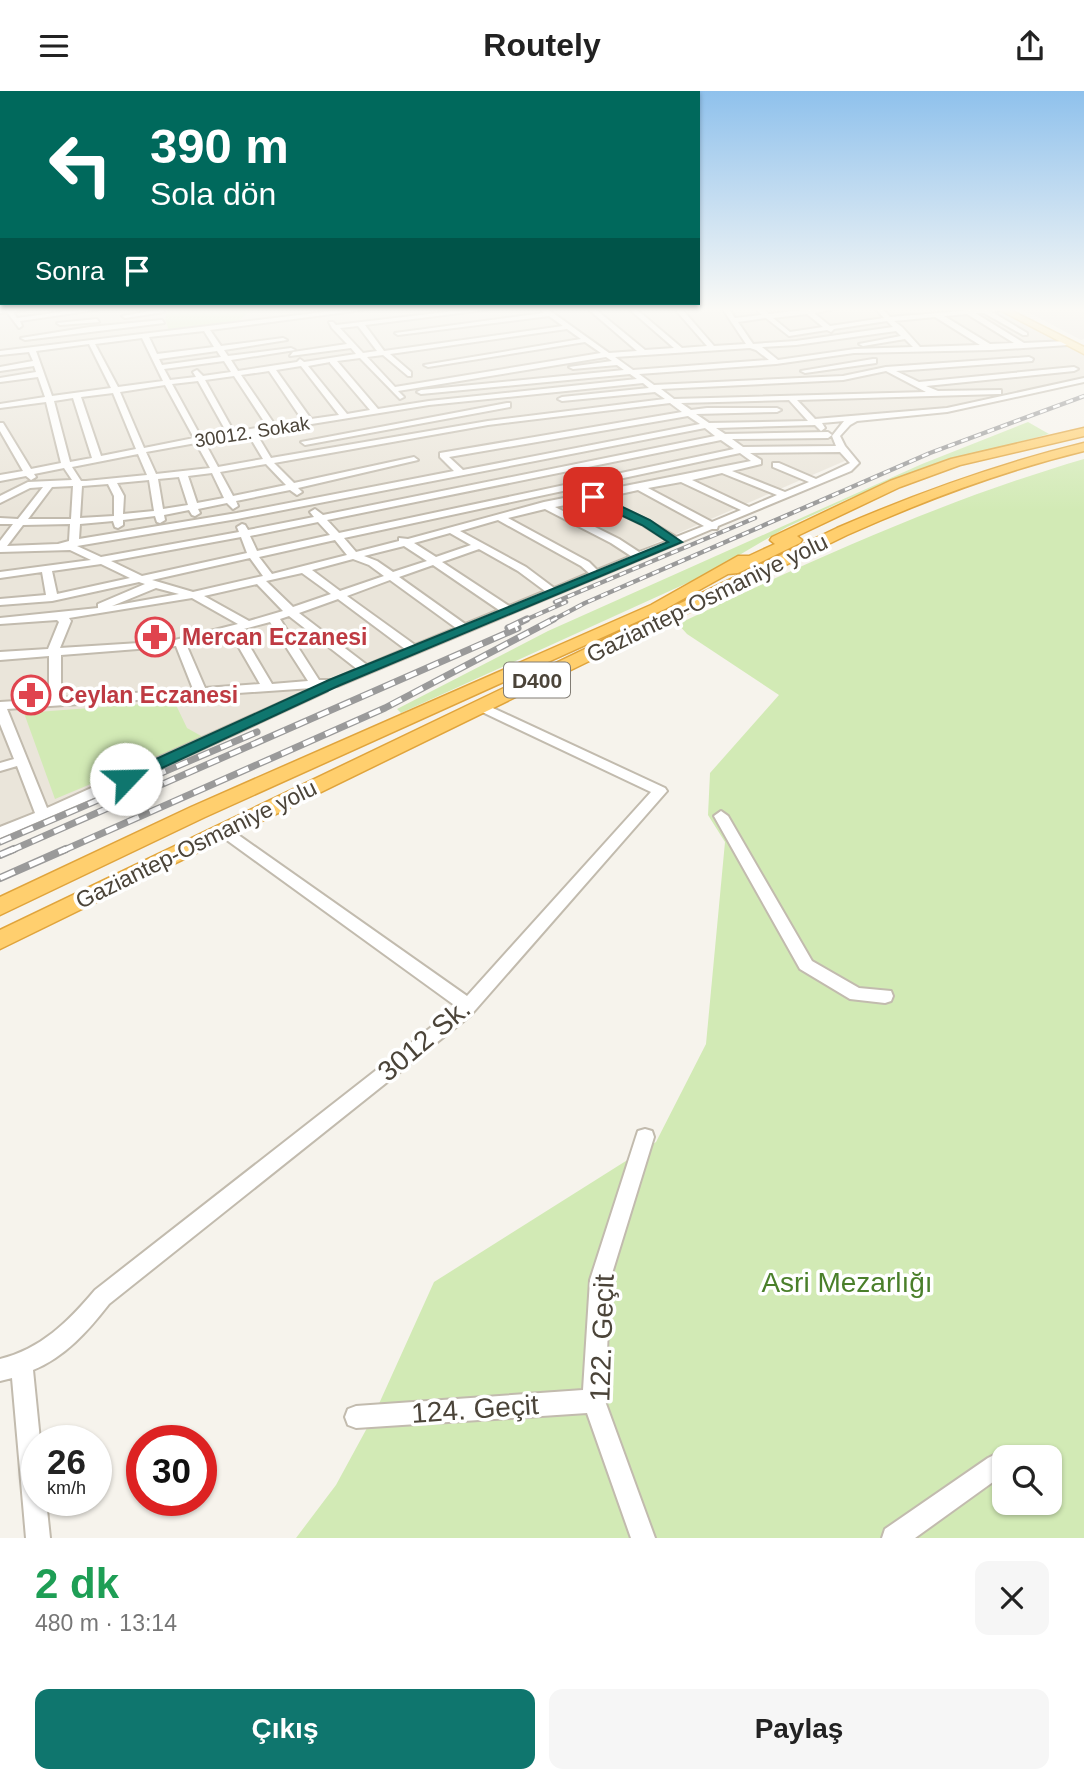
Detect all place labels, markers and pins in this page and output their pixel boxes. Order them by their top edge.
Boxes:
pin [563,467,623,527]
pharmacy icon: Mercan Eczanesi [134,616,176,658]
place label: Mercan Eczanesi [182,624,367,650]
pharmacy icon: Ceylan Eczanesi [10,674,52,716]
place label: Ceylan Eczanesi [58,682,238,708]

